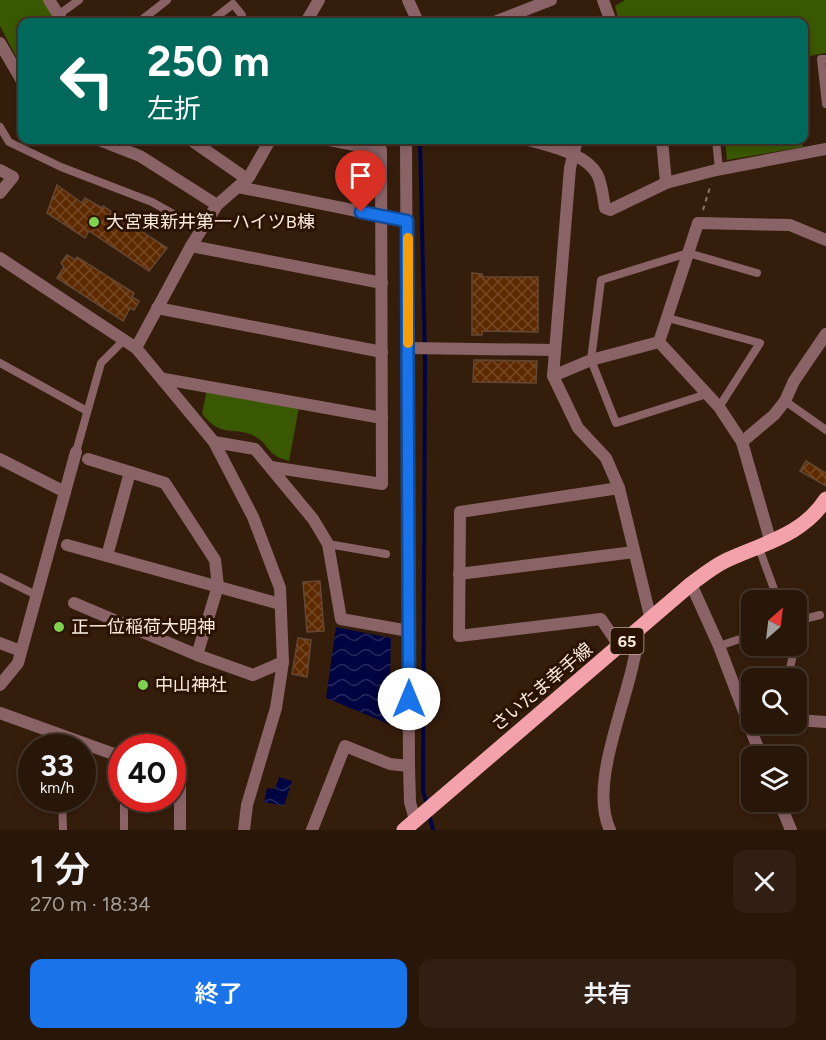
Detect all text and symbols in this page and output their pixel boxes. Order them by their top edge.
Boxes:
text: 250 m [147,36,270,87]
icon: left [48,42,126,120]
text: 左折 [147,92,201,125]
pin [335,150,386,212]
icon: arrive [344,159,377,192]
place label: 大宮東新井第一ハイツB棟 [106,211,315,233]
marker: 大宮東新井第一ハイツB棟 [87,215,101,229]
north arrow [741,590,807,656]
map controls [741,590,807,812]
place label: 正一位稲荷大明神 [71,616,215,638]
marker: 正一位稲荷大明神 [52,620,66,634]
road number: 65 [610,628,644,654]
street label: さいたま幸手線 [487,638,597,736]
position arrow [377,667,441,731]
button: search [741,668,807,734]
place label: 中山神社 [155,674,227,696]
marker: 中山神社 [136,678,150,692]
speed limit sign: 40 [108,734,186,812]
button: layers [741,746,807,812]
text: 33 [40,747,74,784]
text: km/h [40,779,74,797]
text: 1 分 [30,848,90,891]
button: close [733,850,796,913]
text: 270 m · 18:34 [30,892,151,916]
button: 終了 [30,959,407,1028]
button: 共有 [419,959,796,1028]

